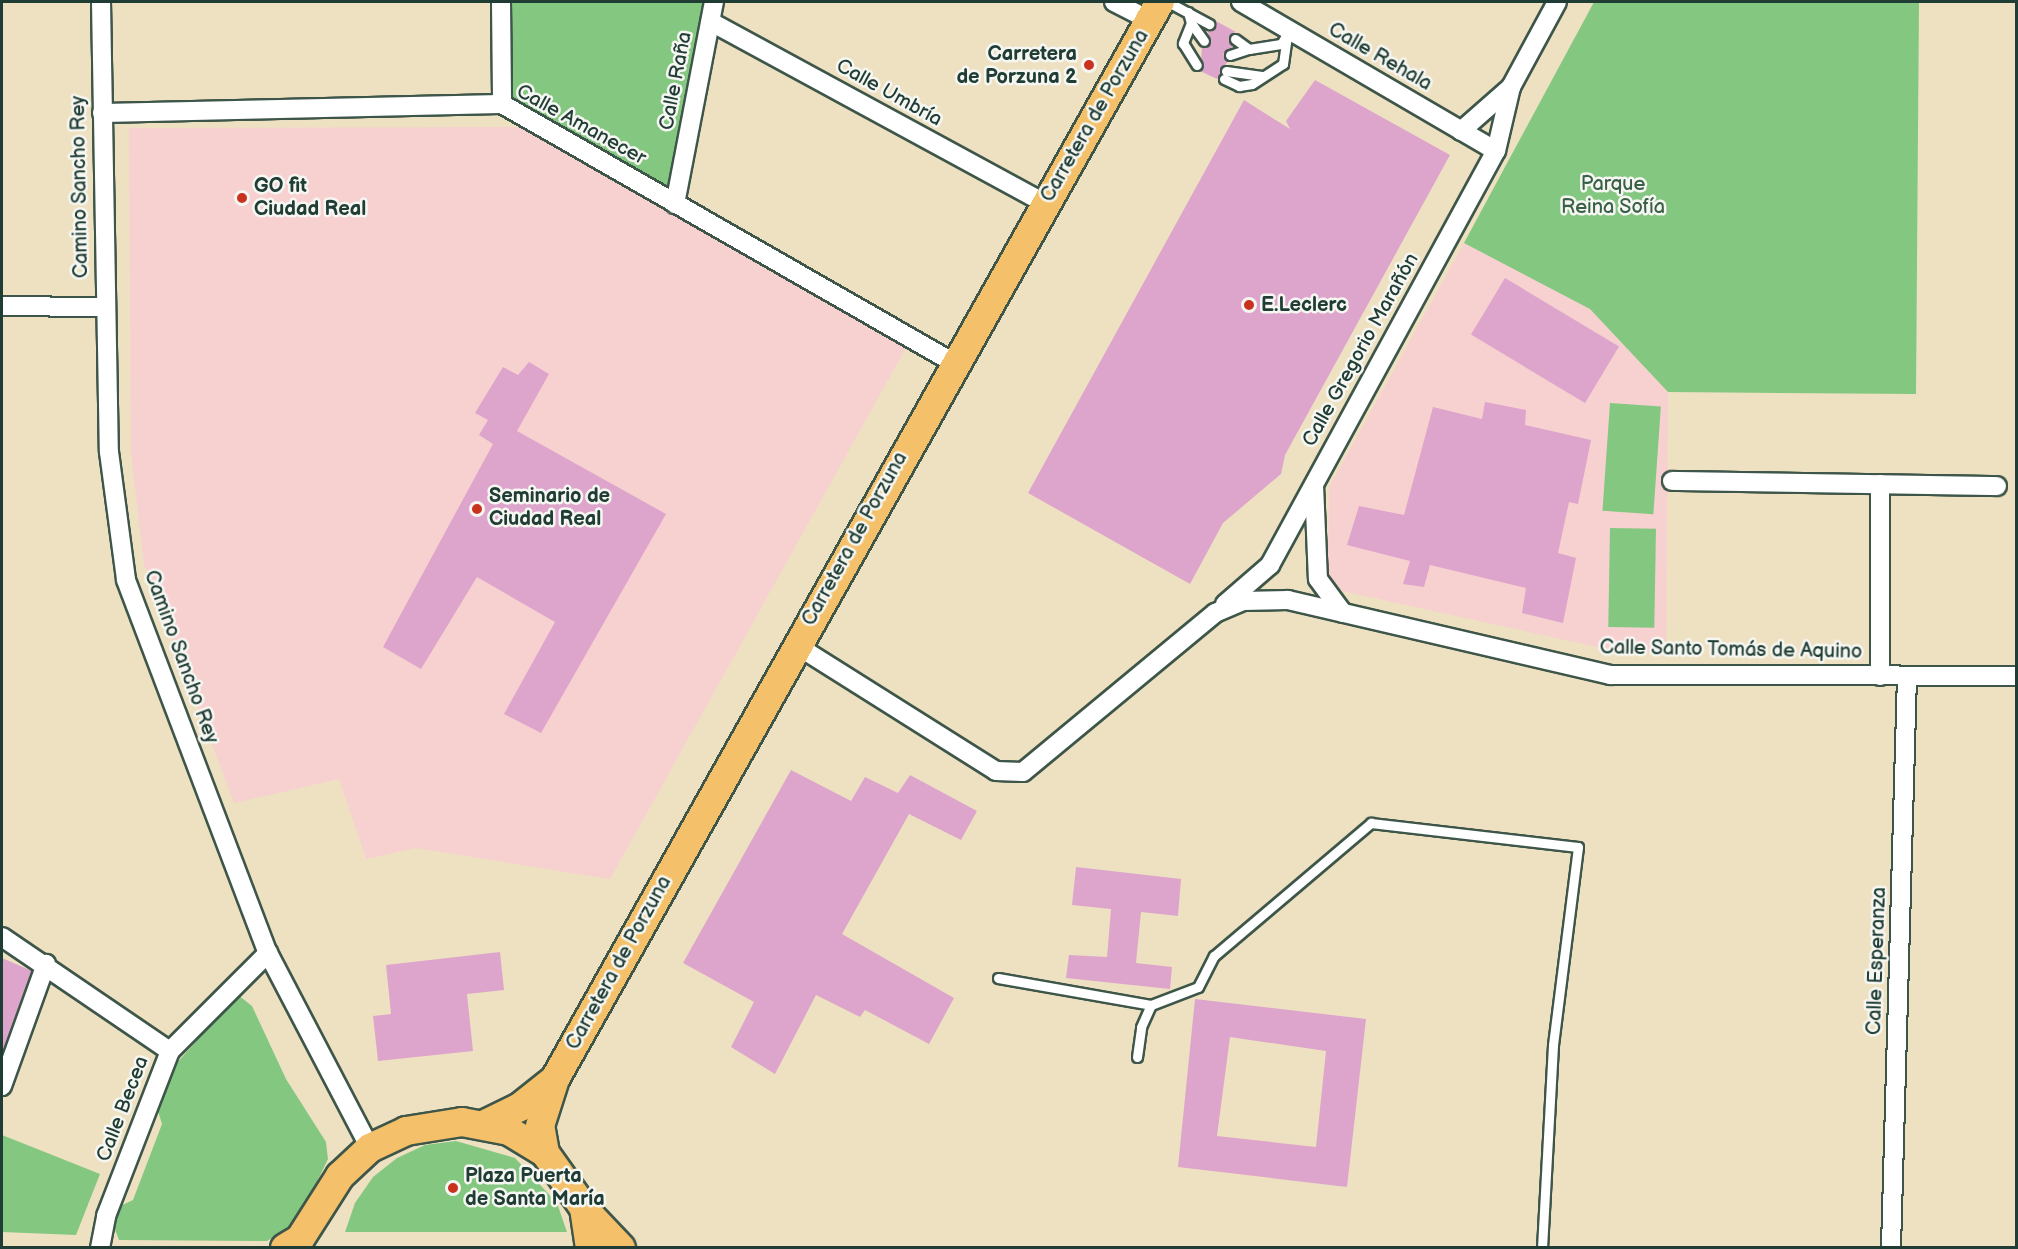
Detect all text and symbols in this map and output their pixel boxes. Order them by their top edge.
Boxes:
street label: Calle Rehala [1324,18,1436,96]
street label: Carretera de Porzuna [1036,26,1154,206]
street label: Calle Raña [655,30,697,132]
place label: Carretera de Porzuna 2 [956,42,1077,89]
street label: Calle Umbría [832,54,946,132]
marker: Carretera de Porzuna 2 [1082,58,1096,72]
street label: Calle Amanecer [512,79,650,171]
street label: Camino Sancho Rey [66,95,94,279]
park label: Parque Reina Sofía [1561,173,1665,220]
place label: GO fit Ciudad Real [254,174,366,221]
marker: GO fit Ciudad Real [235,191,249,205]
street label: Calle Gregorio Marañón [1298,249,1424,451]
place label: E.Leclerc [1261,293,1347,317]
marker: E.Leclerc [1242,298,1256,312]
street label: Carretera de Porzuna [797,448,913,630]
place label: Seminario de Ciudad Real [489,485,610,532]
marker: Seminario de Ciudad Real [470,502,484,516]
street label: Camino Sancho Rey [138,567,224,747]
street label: Calle Santo Tomás de Aquino [1599,636,1863,664]
street label: Carretera de Porzuna [561,872,677,1054]
street label: Calle Esperanza [1862,887,1892,1035]
street label: Calle Becea [92,1053,154,1165]
place label: Plaza Puerta de Santa María [465,1164,605,1211]
marker: Plaza Puerta de Santa María [446,1181,460,1195]

